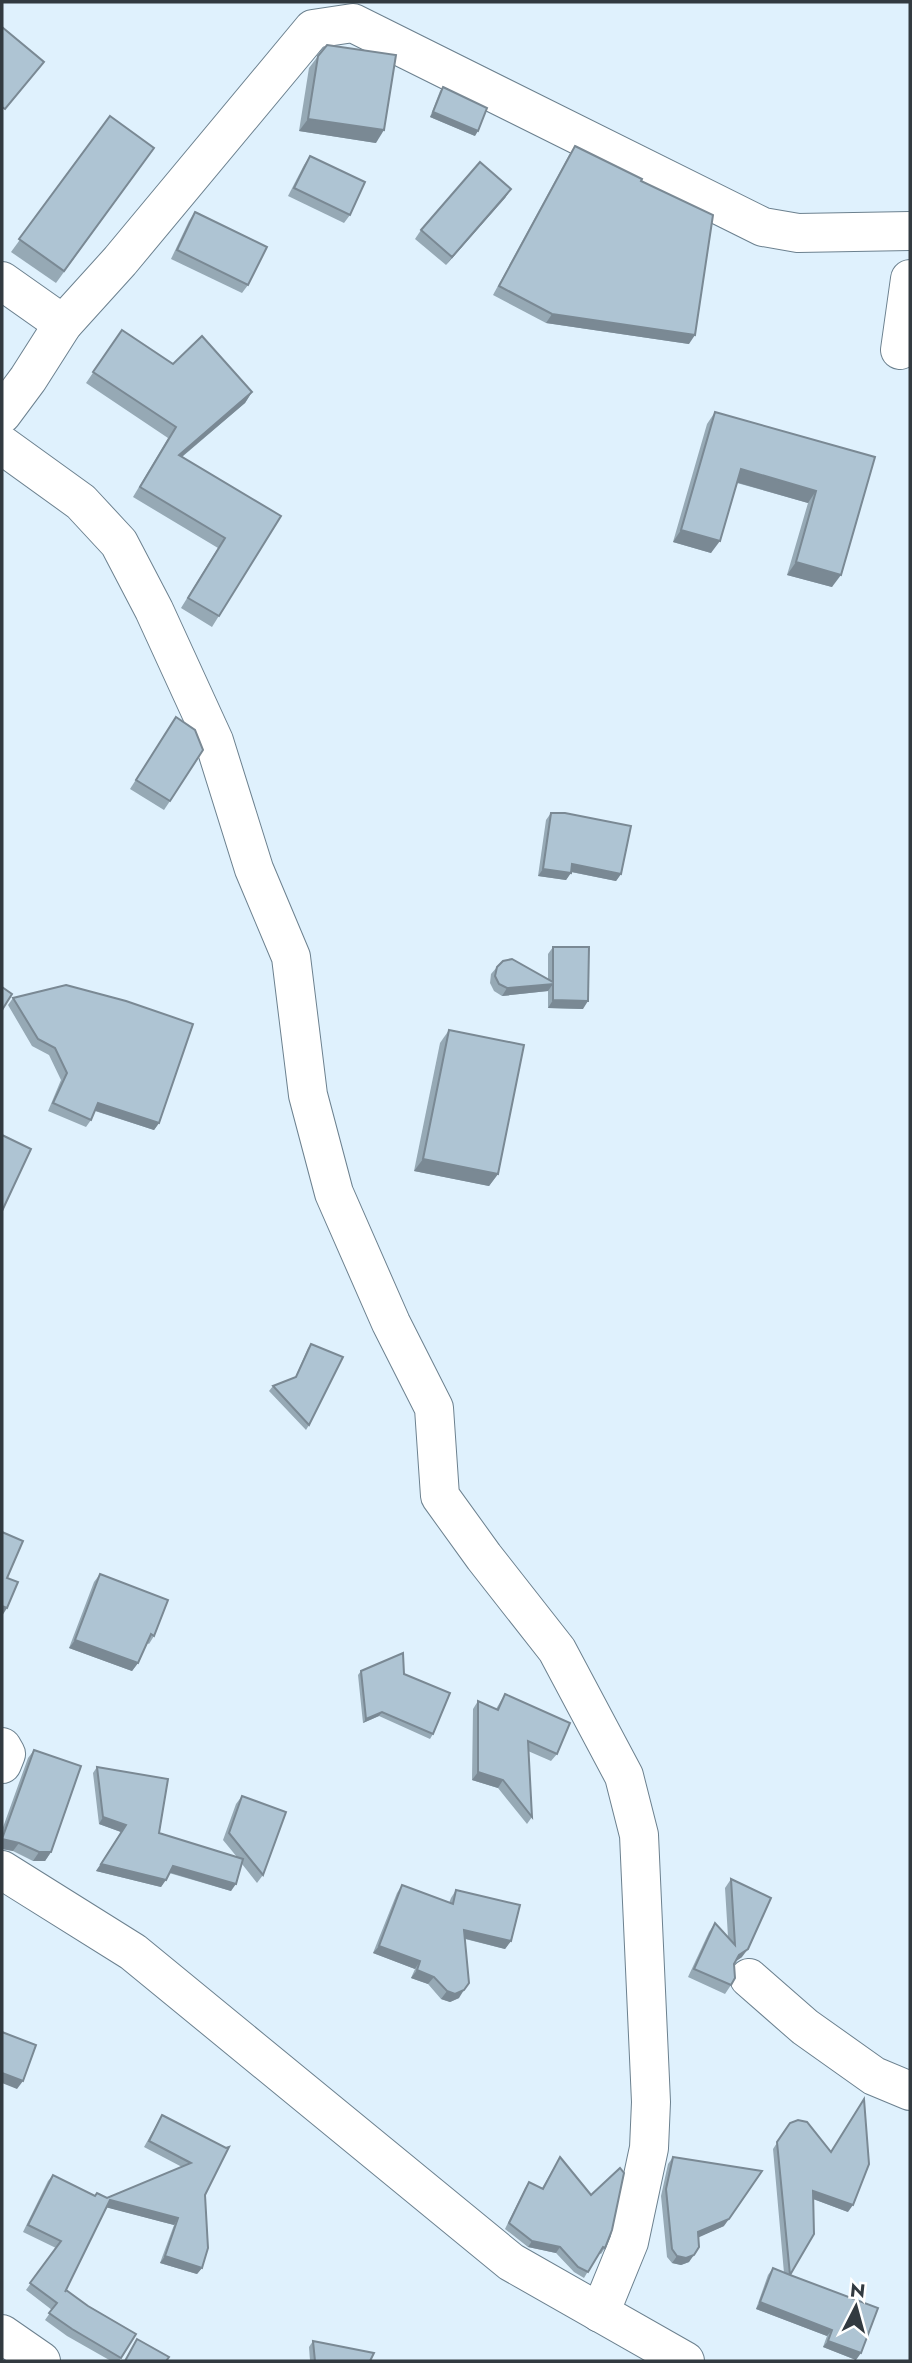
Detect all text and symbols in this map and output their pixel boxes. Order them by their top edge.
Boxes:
north arrow [821,2272,891,2342]
text: N [849,2276,867,2305]

